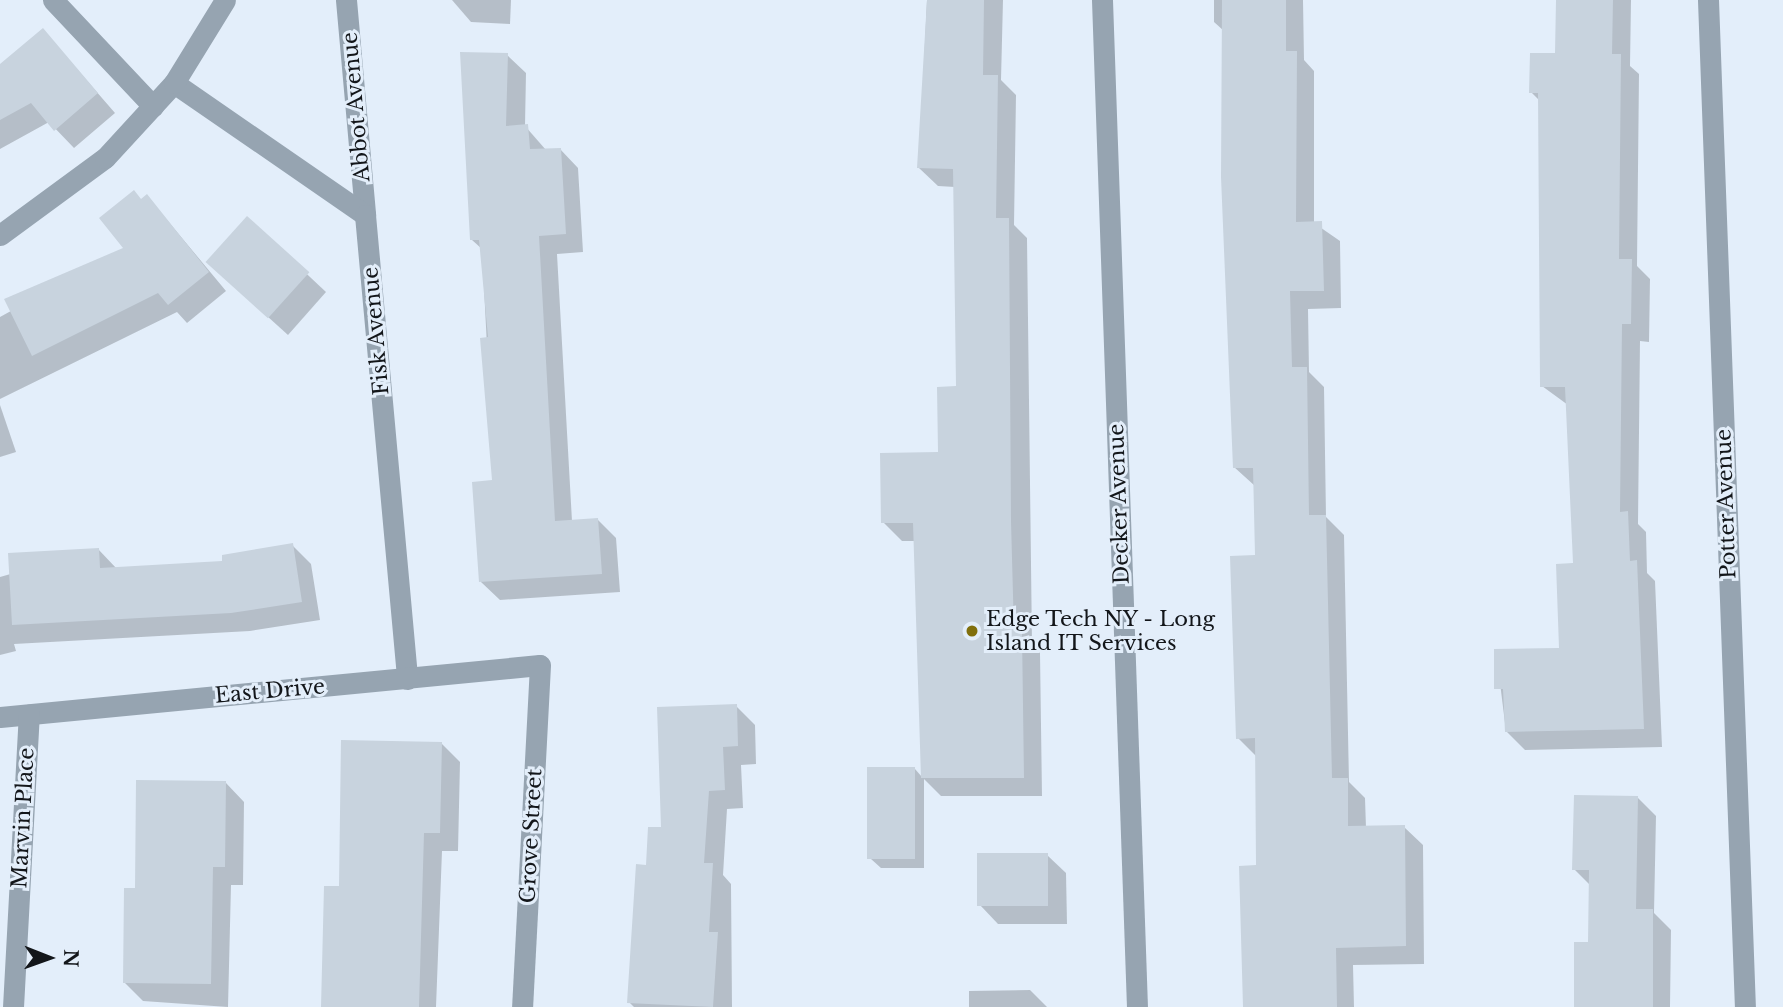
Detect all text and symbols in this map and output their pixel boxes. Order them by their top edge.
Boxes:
street label: Abbot Avenue [337,31,375,183]
street label: Fisk Avenue [358,265,394,397]
street label: Decker Avenue [1104,423,1134,585]
street label: Potter Avenue [1711,428,1741,580]
place label: Edge Tech NY - Long Island IT Services [986,606,1216,656]
marker: Edge Tech NY - Long Island IT Services [964,623,980,639]
street label: East Drive [214,674,326,708]
street label: Marvin Place [7,747,39,889]
street label: Grove Street [515,768,547,904]
north arrow [14,923,84,993]
text: N [59,949,82,968]

